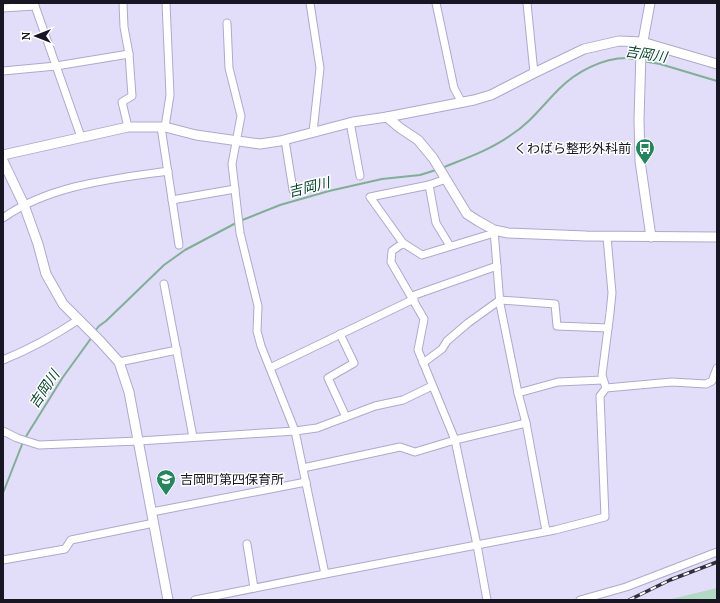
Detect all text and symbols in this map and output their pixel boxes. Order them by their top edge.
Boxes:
north arrow [16,16,56,56]
text: N [19,31,33,40]
water label: 吉岡川 [624,41,670,66]
bus stop icon: くわばら整形外科前 [634,137,656,165]
place label: くわばら整形外科前 [514,139,631,157]
water label: 吉岡川 [286,172,333,201]
water label: 吉岡川 [24,364,64,411]
school or university icon: 吉岡町第四保育所 [155,468,177,496]
place label: 吉岡町第四保育所 [180,470,284,488]

